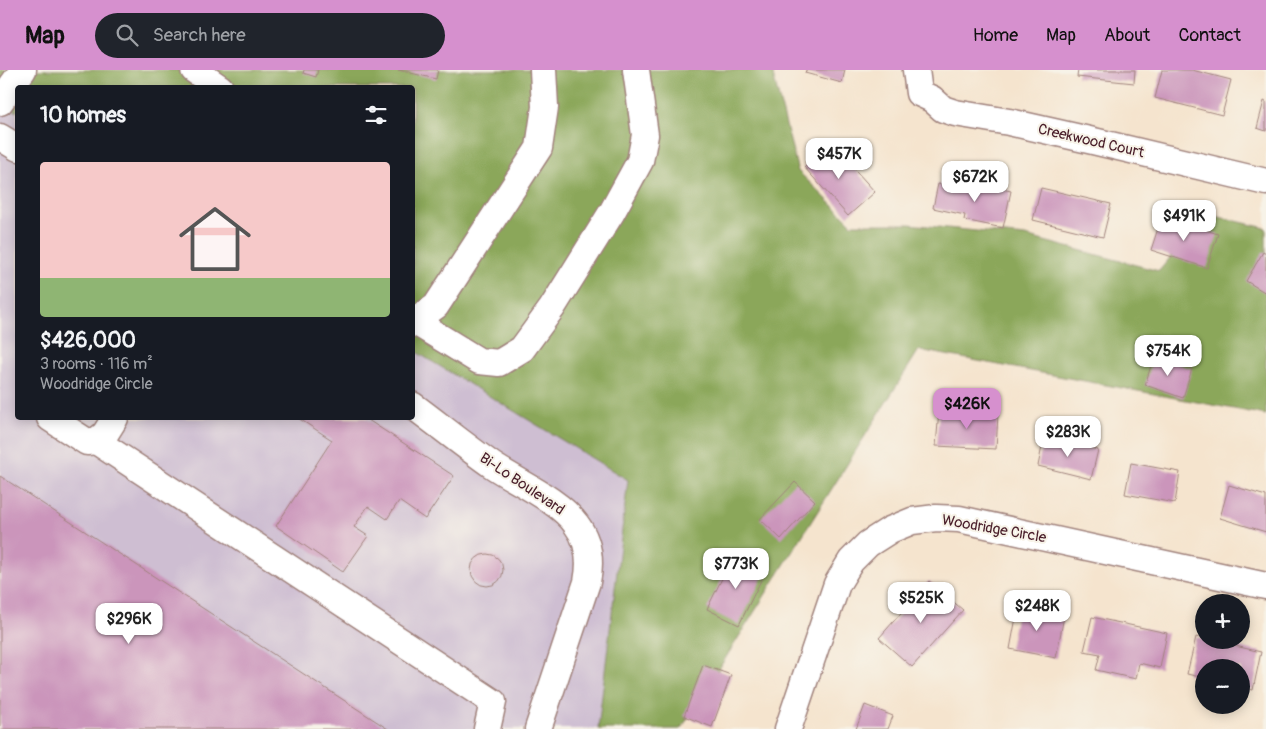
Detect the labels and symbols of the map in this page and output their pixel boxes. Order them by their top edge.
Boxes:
street label: Creekwood Court [1036,120,1147,163]
pin: $457K [804,138,874,180]
pin: $672K [940,160,1010,203]
pin: $491K [1149,200,1219,242]
pin: $754K [1133,334,1203,377]
pin: $426K [932,388,1002,430]
pin: $283K [1033,416,1103,458]
street label: Bi-Lo Boulevard [476,449,568,519]
street label: Woodridge Circle [940,510,1048,548]
pin: $773K [701,548,771,590]
pin: $525K [886,582,956,624]
pin: $248K [1002,590,1072,632]
pin: $296K [94,602,164,645]

